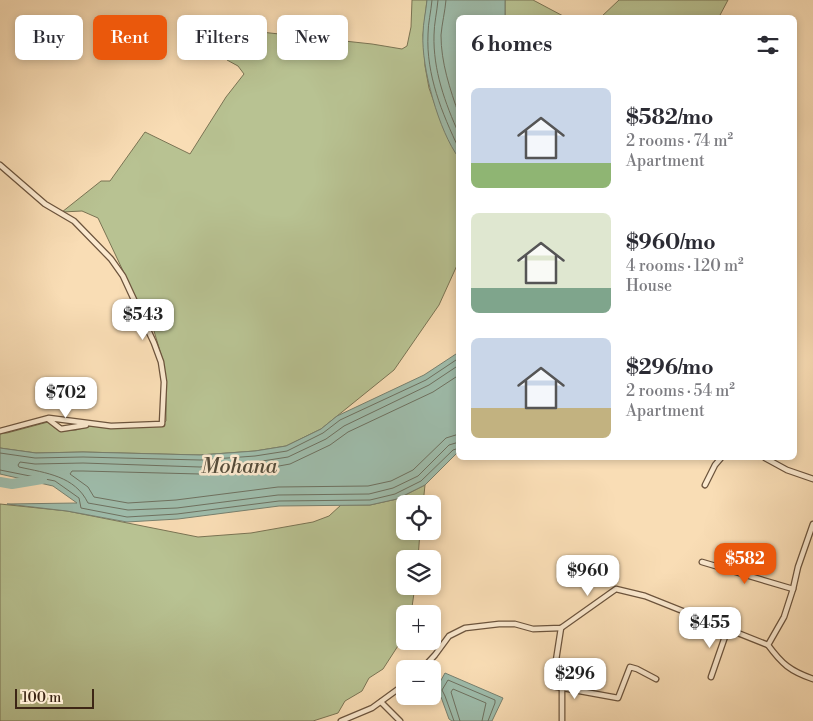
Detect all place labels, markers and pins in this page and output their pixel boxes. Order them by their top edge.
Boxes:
pin: $543 [113,298,173,341]
pin: $702 [36,376,96,419]
pin: $582 [715,542,775,585]
pin: $960 [558,554,618,597]
pin: $455 [680,606,740,649]
pin: $296 [545,658,605,700]

